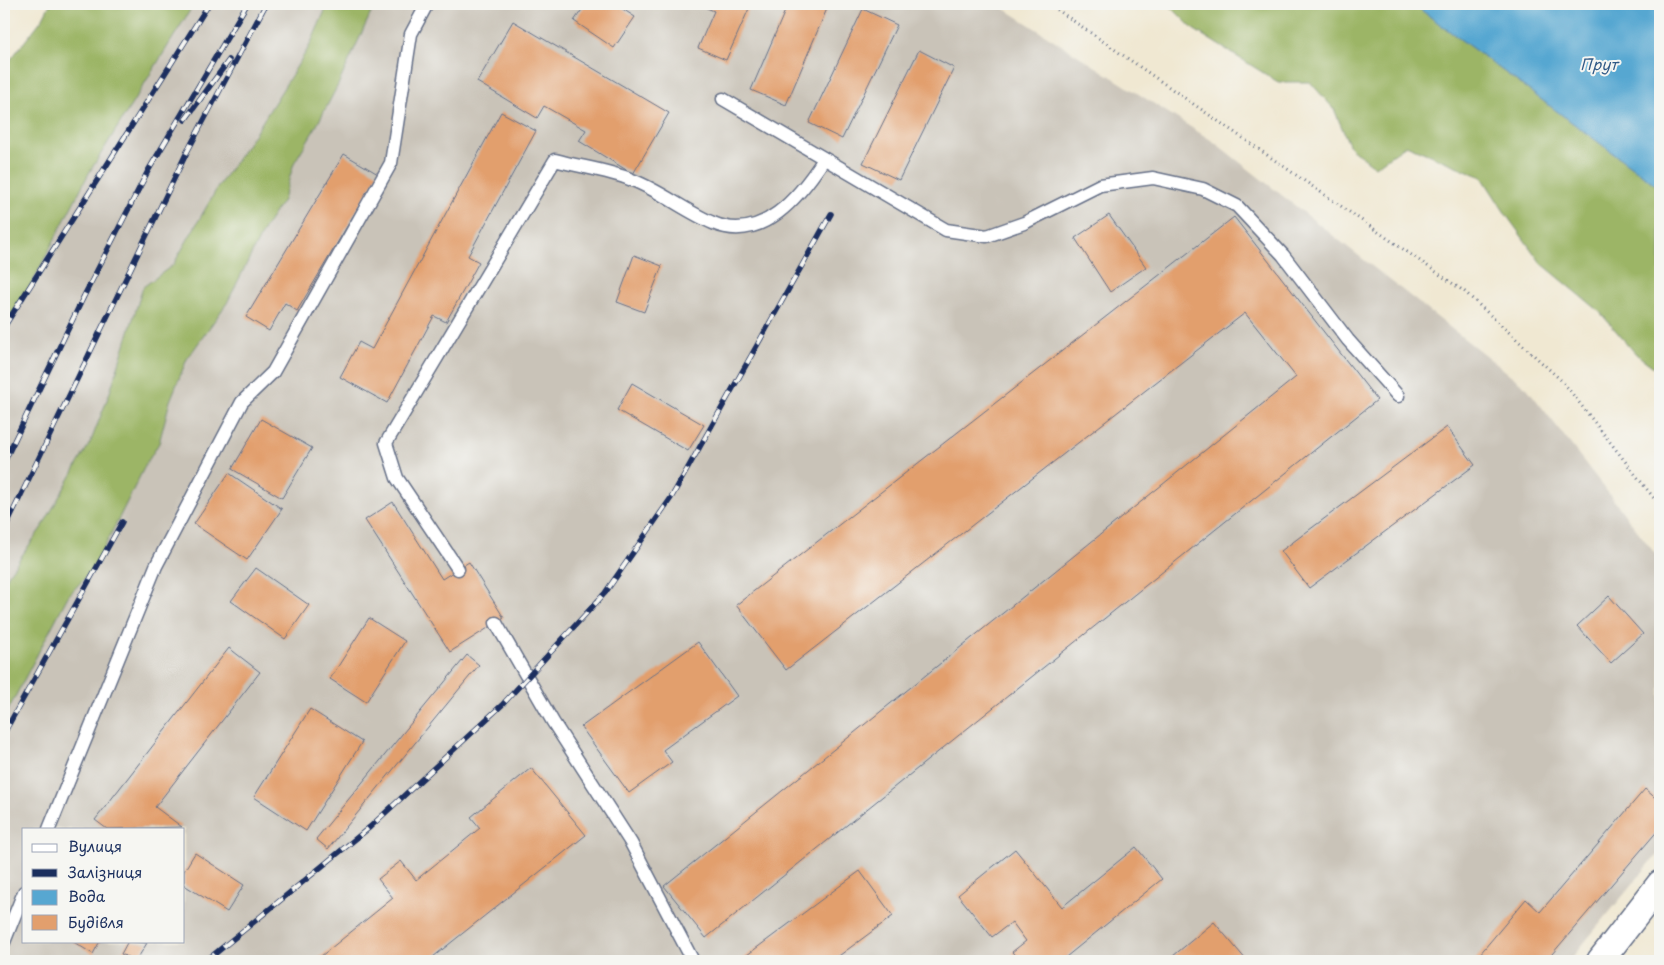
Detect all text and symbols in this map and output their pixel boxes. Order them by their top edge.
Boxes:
water label: Прут [1580,52,1620,75]
legend [22,828,185,942]
text: Вулиця [68,834,122,857]
text: Залізниця [67,860,142,883]
text: Вода [68,884,106,907]
text: Будівля [68,910,124,933]

